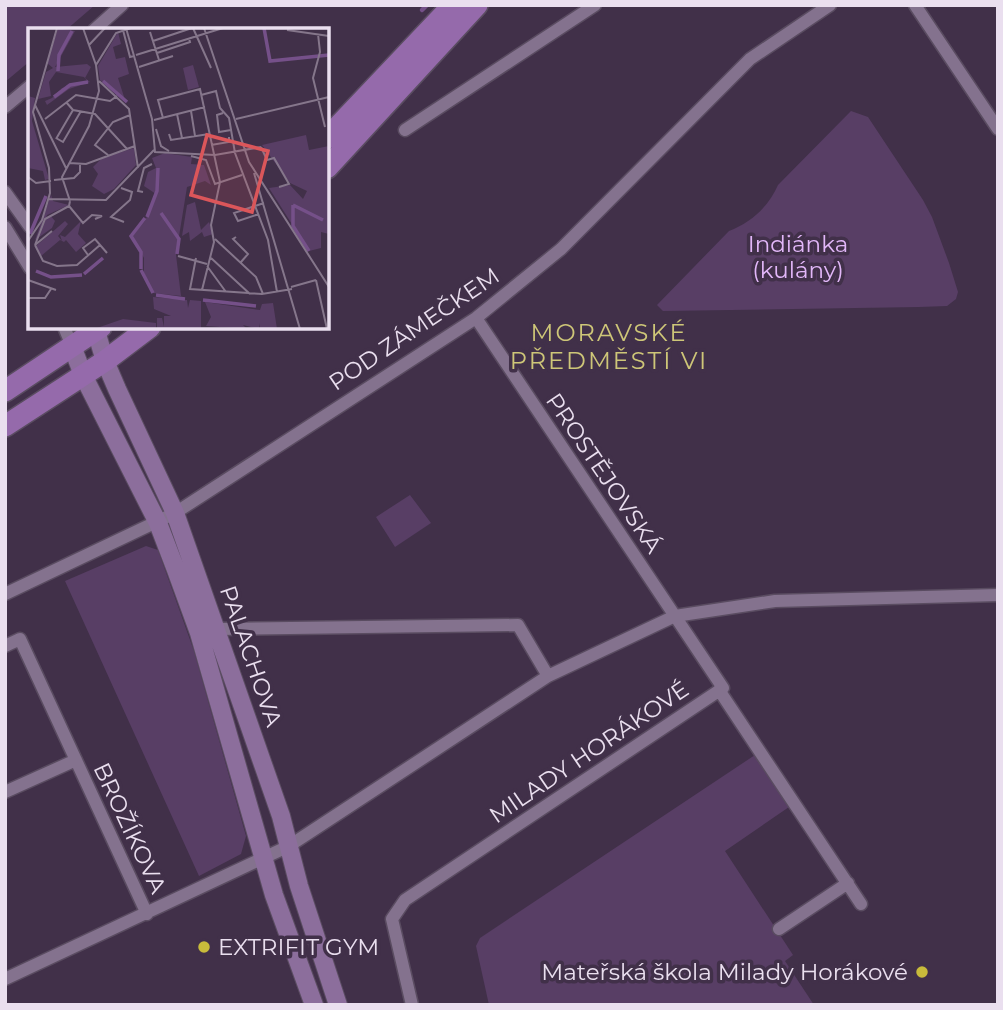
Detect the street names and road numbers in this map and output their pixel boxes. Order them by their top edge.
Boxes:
street label: POD ZÁMEČKEM [323,262,505,396]
street label: PROSTĚJOVSKÁ [540,388,668,559]
street label: PALACHOVA [214,582,288,731]
street label: MILADY HORÁKOVÉ [484,675,694,829]
street label: BROŽÍKOVA [88,758,173,898]

